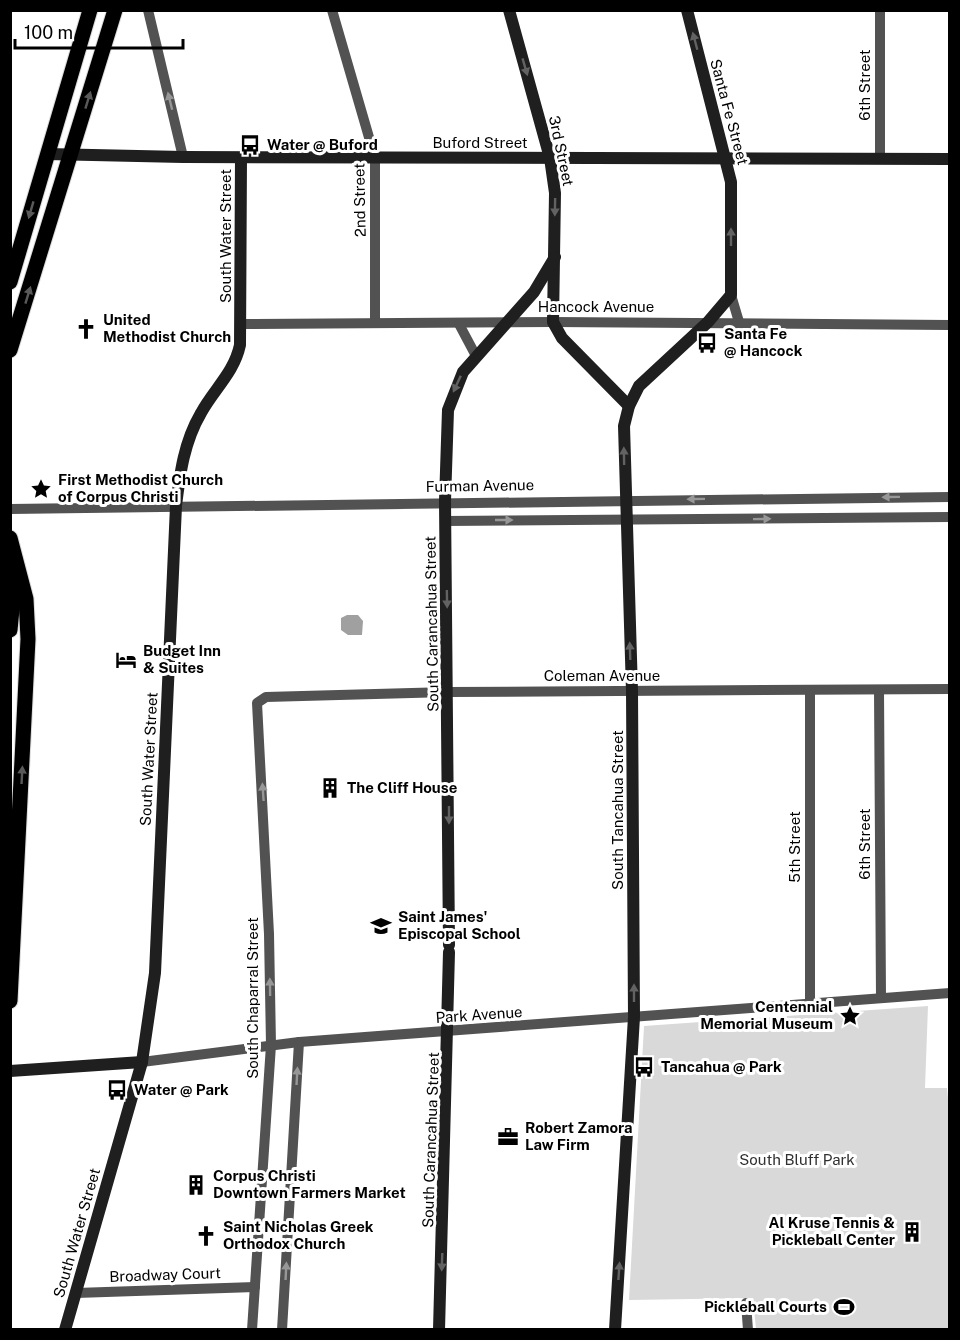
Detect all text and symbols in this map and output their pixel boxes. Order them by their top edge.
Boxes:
scale bar [15,12,183,50]
text: 100 m [24,22,73,43]
one-way arrow [690,32,699,50]
street label: 6th Street [856,49,873,121]
street label: Santa Fe Street [707,57,752,167]
one-way arrow [520,58,530,76]
one-way arrow [84,91,93,109]
one-way arrow [164,91,174,110]
street label: 3rd Street [546,114,577,188]
bus stop icon: Water @ Buford [238,133,262,157]
street label: Buford Street [432,134,528,151]
place label: Water @ Buford [267,136,378,153]
street label: 2nd Street [350,163,369,237]
street label: South Water Street [217,169,234,303]
one-way arrow [550,198,560,217]
one-way arrow [26,201,35,219]
one-way arrow [726,227,736,246]
one-way arrow [24,285,33,303]
street label: Hancock Avenue [538,298,654,315]
place label: United Methodist Church [103,311,231,345]
church icon: United Methodist Church [74,317,98,341]
place label: Santa Fe @ Hancock [724,325,803,359]
bus stop icon: Santa Fe @ Hancock [695,331,719,355]
one-way arrow [453,376,462,393]
one-way arrow [620,446,629,465]
place label: First Methodist Church of Corpus Christi [58,471,223,505]
street label: Furman Avenue [426,476,534,495]
place icon: First Methodist Church of Corpus Christi [29,477,53,501]
one-way arrow [882,492,901,502]
one-way arrow [687,494,706,504]
one-way arrow [752,514,771,524]
one-way arrow [494,515,513,525]
street label: South Carancahua Street [421,536,442,712]
one-way arrow [442,589,452,608]
one-way arrow [626,641,635,660]
place label: Budget Inn & Suites [143,642,221,676]
hotel icon: Budget Inn & Suites [114,648,138,672]
street label: Coleman Avenue [544,667,660,684]
street label: South Water Street [137,691,161,826]
street label: South Tancahua Street [609,730,626,890]
one-way arrow [17,765,26,784]
building icon: The Cliff House [318,776,342,800]
place label: The Cliff House [347,779,457,796]
one-way arrow [258,782,268,801]
one-way arrow [444,805,453,824]
street label: 6th Street [856,808,873,880]
street label: 5th Street [786,811,803,883]
place label: Saint James' Episcopal School [398,908,521,942]
school or university icon: Saint James' Episcopal School [369,914,393,938]
street label: South Chaparral Street [244,917,261,1079]
one-way arrow [265,977,275,996]
one-way arrow [629,983,639,1002]
place label: Centennial Memorial Museum [700,998,833,1032]
street label: Park Avenue [435,1003,523,1026]
place icon: Centennial Memorial Museum [838,1004,862,1028]
street label: South Carancahua Street [419,1052,442,1228]
bus stop icon: Tancahua @ Park [632,1055,656,1079]
place label: Tancahua @ Park [661,1058,782,1075]
one-way arrow [293,1067,302,1086]
bus stop icon: Water @ Park [105,1078,129,1102]
place label: Water @ Park [134,1081,229,1098]
place label: Robert Zamora Law Firm [525,1119,633,1153]
office icon: Robert Zamora Law Firm [496,1125,520,1149]
park label: South Bluff Park [739,1151,855,1168]
street label: South Water Street [50,1166,103,1300]
place label: Corpus Christi Downtown Farmers Market [213,1167,406,1201]
building icon: Corpus Christi Downtown Farmers Market [184,1173,208,1197]
place label: Al Kruse Tennis & Pickleball Center [769,1214,895,1248]
place label: Saint Nicholas Greek Orthodox Church [223,1218,374,1252]
building icon: Al Kruse Tennis & Pickleball Center [900,1220,924,1244]
church icon: Saint Nicholas Greek Orthodox Church [194,1224,218,1248]
one-way arrow [437,1253,446,1272]
one-way arrow [281,1262,290,1281]
one-way arrow [614,1262,624,1281]
street label: Broadway Court [109,1264,221,1285]
sports icon: Pickleball Courts [832,1295,856,1319]
place label: Pickleball Courts [704,1298,827,1315]

